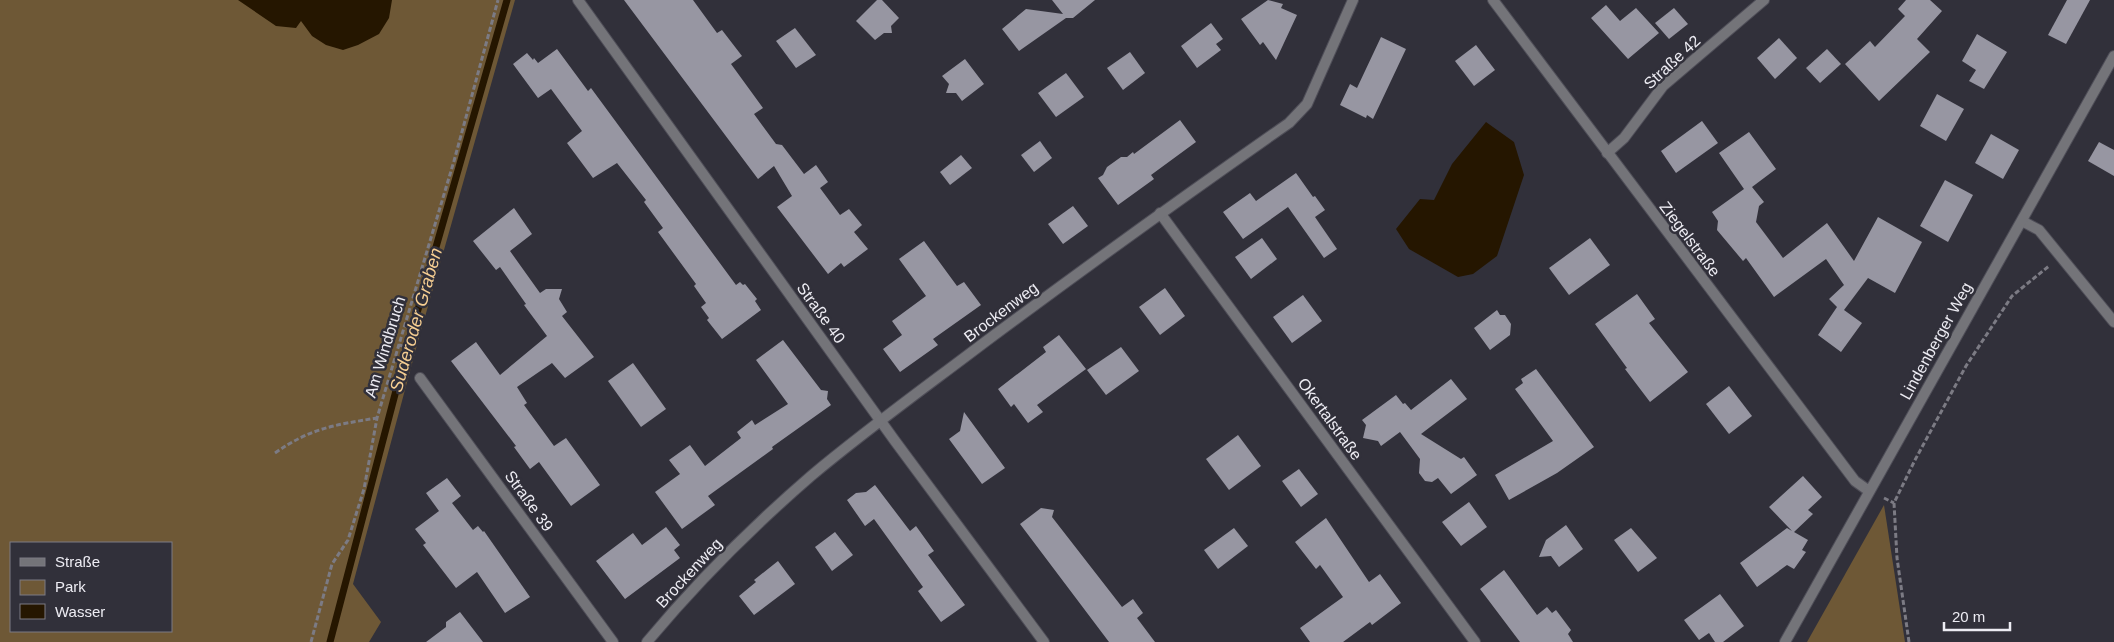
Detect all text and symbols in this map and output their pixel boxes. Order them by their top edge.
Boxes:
street label: Straße 42 [1641,32,1704,92]
street label: Ziegelstraße [1656,198,1724,280]
water label: Suderoder Graben [386,246,446,394]
street label: Brockenweg [961,279,1041,345]
street label: Lindenberger Weg [1897,279,1975,403]
street label: Straße 40 [793,280,849,346]
street label: Am Windbruch [362,294,408,400]
street label: Okertalstraße [1295,375,1365,463]
street label: Straße 39 [501,468,557,534]
street label: Brockenweg [653,535,725,611]
legend [10,542,172,632]
text: Straße [55,553,100,570]
text: Park [55,578,86,595]
scale bar [1944,600,2010,632]
text: Wasser [55,603,105,620]
text: 20 m [1952,608,1985,625]

